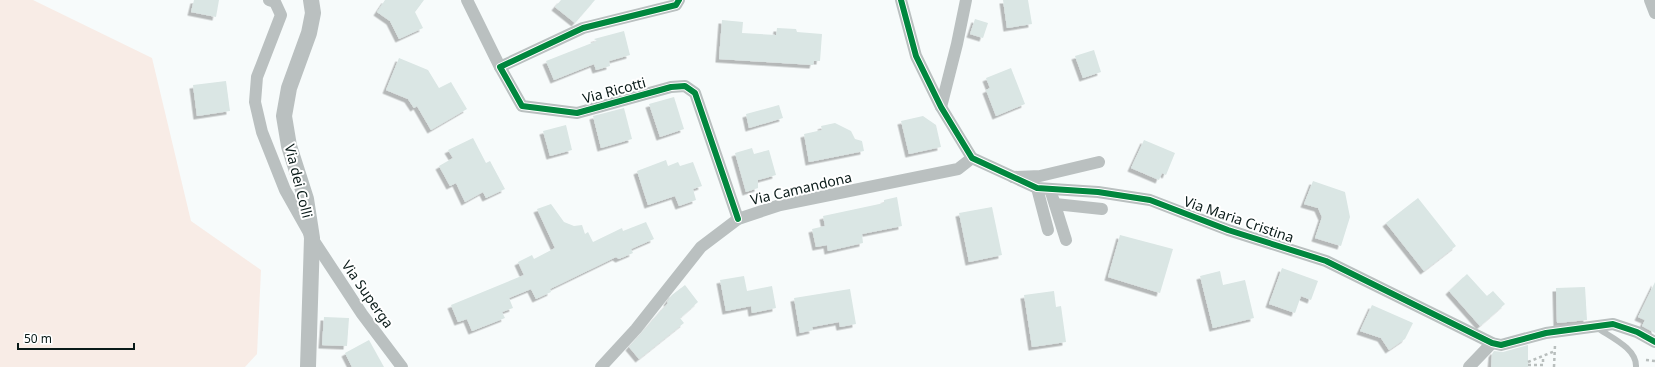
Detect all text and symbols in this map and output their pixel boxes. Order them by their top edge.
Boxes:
street label: Via Ricotti [580,72,648,108]
street label: Via dei Colli [281,142,317,220]
street label: Via Camandona [748,167,854,209]
street label: Via Maria Cristina [1182,191,1296,247]
street label: Via Superga [338,256,398,332]
scale bar [18,325,134,351]
text: 50 m [24,330,52,347]

